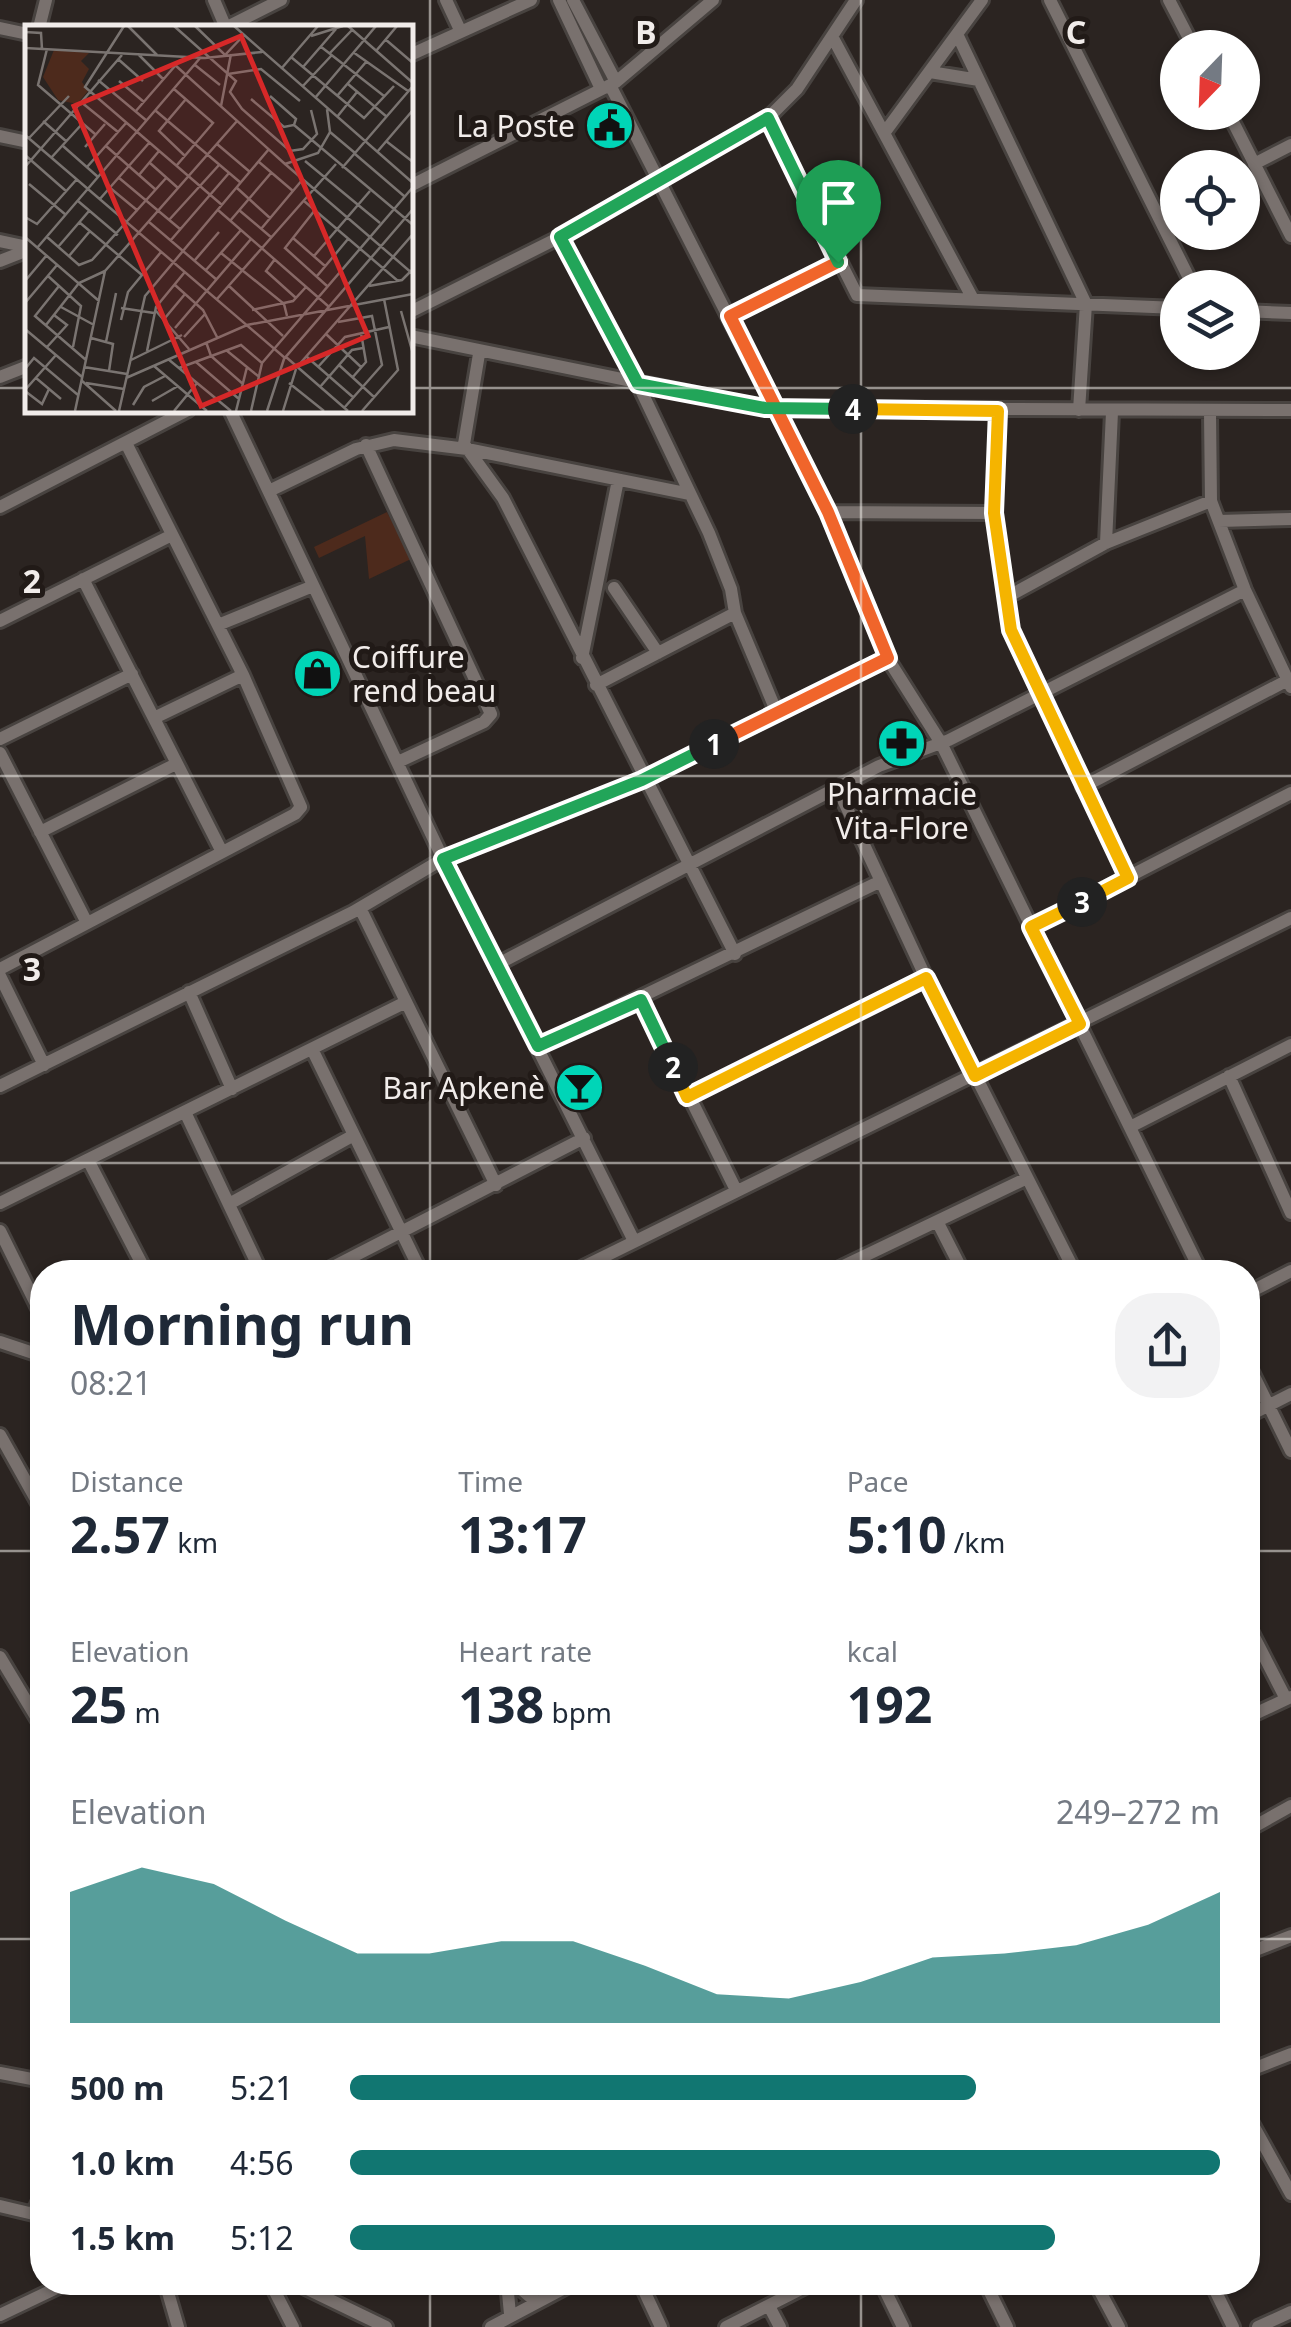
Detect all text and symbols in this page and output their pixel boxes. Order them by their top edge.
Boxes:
text: B [635,10,657,53]
text: C [1066,10,1086,53]
inset map [25,25,412,412]
north arrow [1160,30,1260,130]
map controls [1160,30,1260,370]
public building icon: La Poste [584,99,636,151]
place label: La Poste [456,105,575,146]
button: locate [1160,150,1260,250]
pin [796,160,881,263]
icon: arrive [811,175,866,230]
button: layers [1160,270,1260,370]
pin: 4 [828,384,878,434]
text: 4 [845,390,861,428]
text: 2 [23,559,41,602]
place label: Coiffure rend beau [352,636,496,711]
shop icon: Coiffure rend beau [291,647,343,699]
pharmacy icon: Pharmacie Vita-Flore [876,718,928,770]
pin: 1 [689,719,739,769]
text: 1 [706,725,722,763]
place label: Pharmacie Vita-Flore [827,773,977,848]
pin: 3 [1057,877,1107,927]
text: 3 [1074,883,1090,921]
text: 3 [23,947,41,990]
pin: 2 [648,1042,698,1092]
text: 2 [665,1048,681,1086]
bar icon: Bar Apkenè [554,1061,606,1113]
place label: Bar Apkenè [382,1067,545,1108]
text: Morning run [70,1286,414,1361]
button: share [1115,1293,1220,1398]
text: 08:21 [70,1361,152,1404]
text: Distance [70,1462,183,1500]
text: Time [458,1462,523,1500]
text: Pace [847,1462,909,1500]
text: 2.57 [70,1500,170,1568]
text: 13:17 [458,1500,587,1568]
text: 5:10 [847,1500,947,1568]
text: km [170,1523,218,1561]
text: /km [947,1523,1005,1561]
text: Elevation [70,1632,190,1670]
text: Heart rate [458,1632,592,1670]
text: kcal [847,1632,898,1670]
text: 25 [70,1670,127,1738]
text: 138 [458,1670,544,1738]
text: 192 [847,1670,932,1738]
text: m [127,1693,161,1731]
text: bpm [544,1693,612,1731]
text: Elevation [70,1790,207,1833]
text: 249–272 m [1056,1790,1220,1833]
text: 500 m [70,2066,164,2109]
text: 5:21 [230,2066,294,2109]
text: 1.0 km [70,2141,175,2184]
text: 4:56 [230,2141,294,2184]
text: 1.5 km [70,2216,175,2259]
text: 5:12 [230,2216,294,2259]

